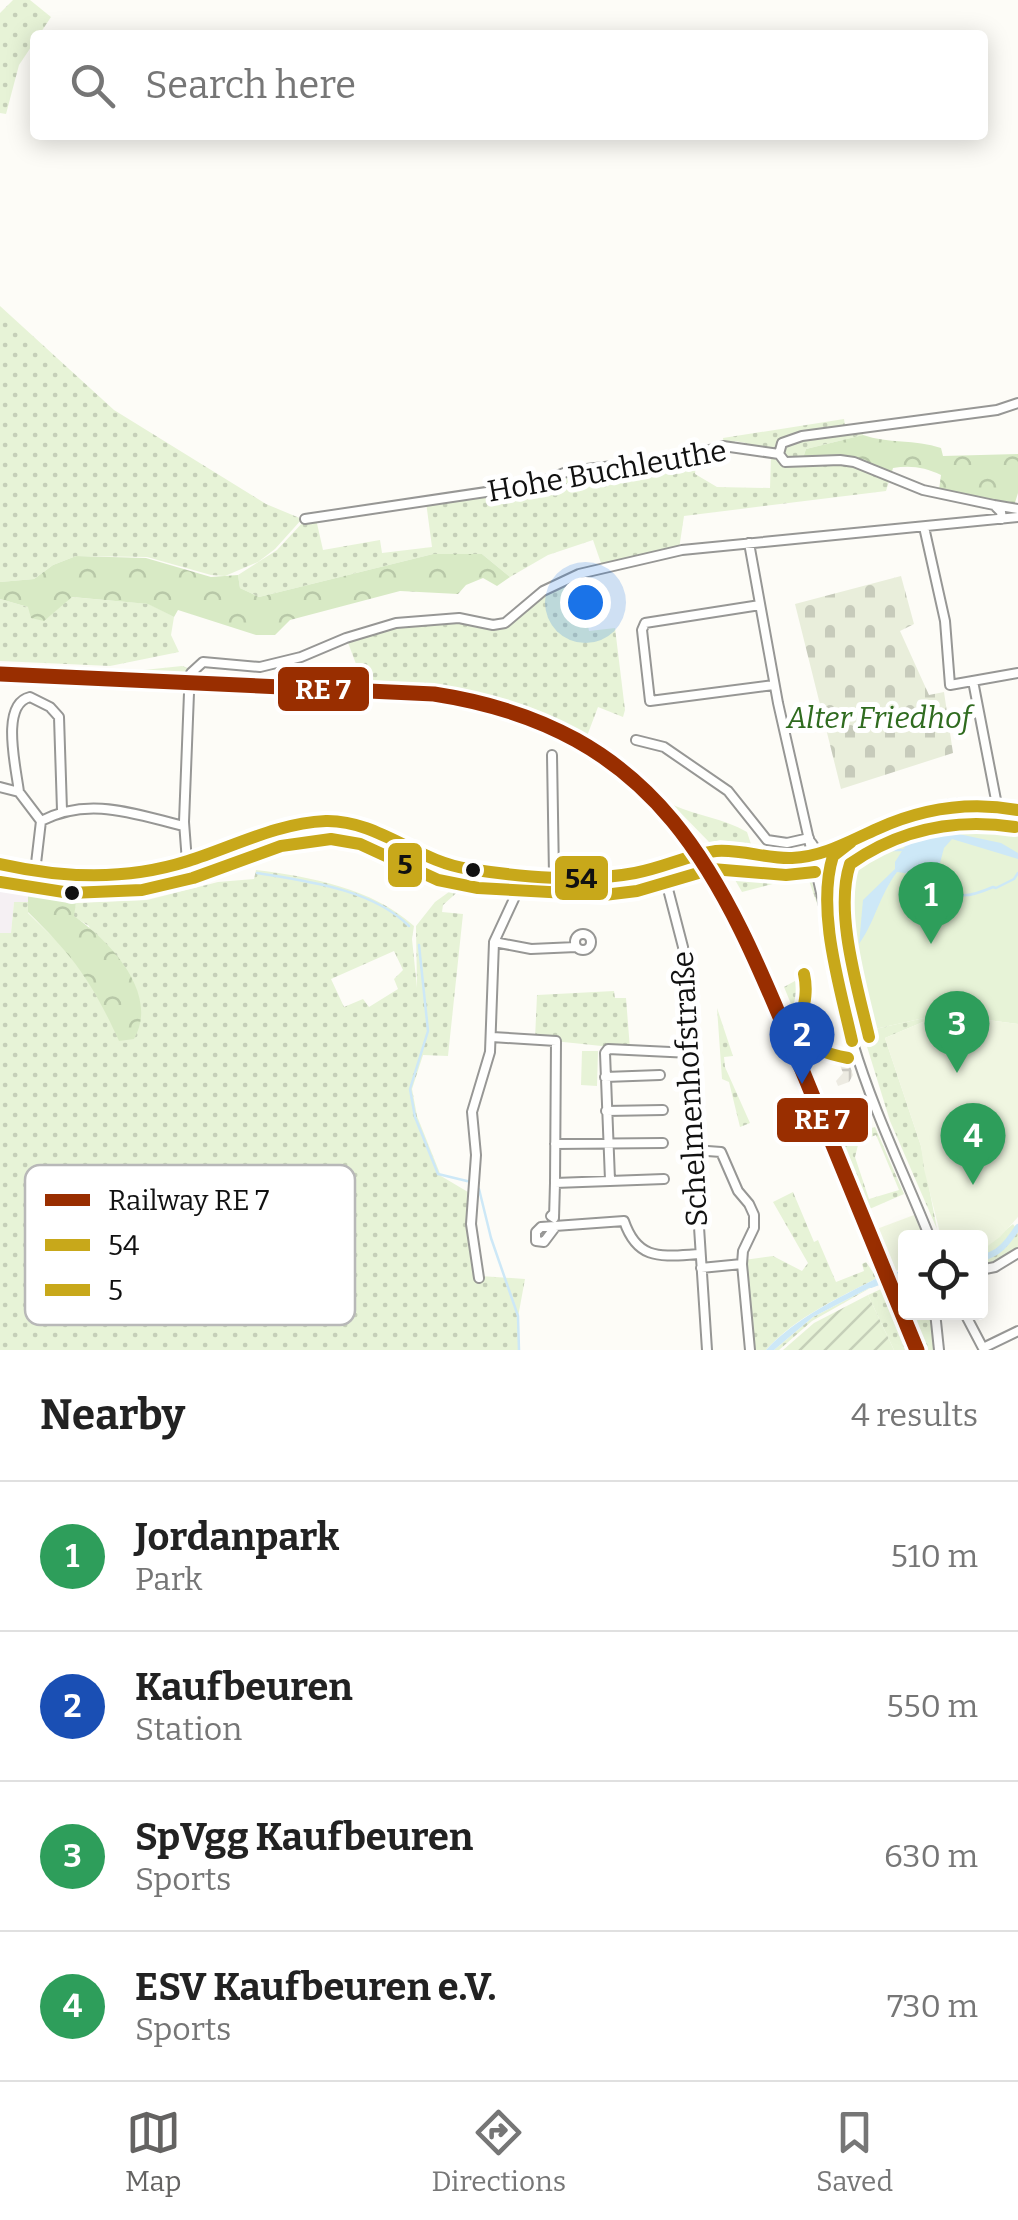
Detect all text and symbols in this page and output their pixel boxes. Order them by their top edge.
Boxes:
search box [30,30,988,140]
icon: search [65,58,120,113]
text: Search here [145,62,356,108]
street label: Hohe Buchleuthe [485,432,729,510]
your location [560,577,611,628]
line badge: RE 7 [276,665,371,713]
text: RE 7 [295,673,351,706]
park label: Alter Friedhof [785,700,976,736]
line badge: 5 [386,841,424,889]
text: 5 [397,848,413,881]
line badge: 54 [553,854,610,902]
unlabelled marker [463,860,483,880]
text: 54 [565,862,597,895]
pin: 1 [898,862,964,944]
unlabelled marker [62,883,82,903]
street label: Schelmenhofstraße [665,950,715,1228]
pin: 3 [924,990,990,1073]
pin: 2 [770,1002,834,1084]
line badge: RE 7 [775,1096,870,1144]
pin: 4 [940,1102,1006,1185]
text: RE 7 [794,1103,850,1136]
legend [25,1165,355,1325]
text: Railway RE 7 [108,1184,269,1217]
text: 54 [108,1229,139,1262]
map controls [898,1230,988,1320]
button: locate [898,1230,988,1320]
text: 5 [108,1274,123,1307]
text: Nearby [40,1390,185,1440]
text: 4 results [851,1396,978,1434]
text: Jordanpark [135,1514,339,1560]
text: 1 [66,1537,79,1575]
text: 510 m [891,1537,978,1575]
text: Park [135,1560,202,1598]
text: Kaufbeuren [135,1664,353,1710]
text: 2 [63,1687,82,1725]
text: 550 m [886,1687,978,1725]
text: Station [135,1710,242,1748]
text: SpVgg Kaufbeuren [135,1814,473,1860]
text: 3 [63,1837,82,1875]
text: 630 m [884,1837,978,1875]
text: Sports [135,1860,231,1898]
text: ESV Kaufbeuren e.V. [135,1964,496,2010]
text: 4 [63,1987,82,2025]
text: 730 m [887,1987,978,2025]
text: Sports [135,2010,231,2048]
tab: Map [125,2105,181,2198]
tab: Directions [431,2105,566,2198]
tab: Saved [816,2105,893,2198]

